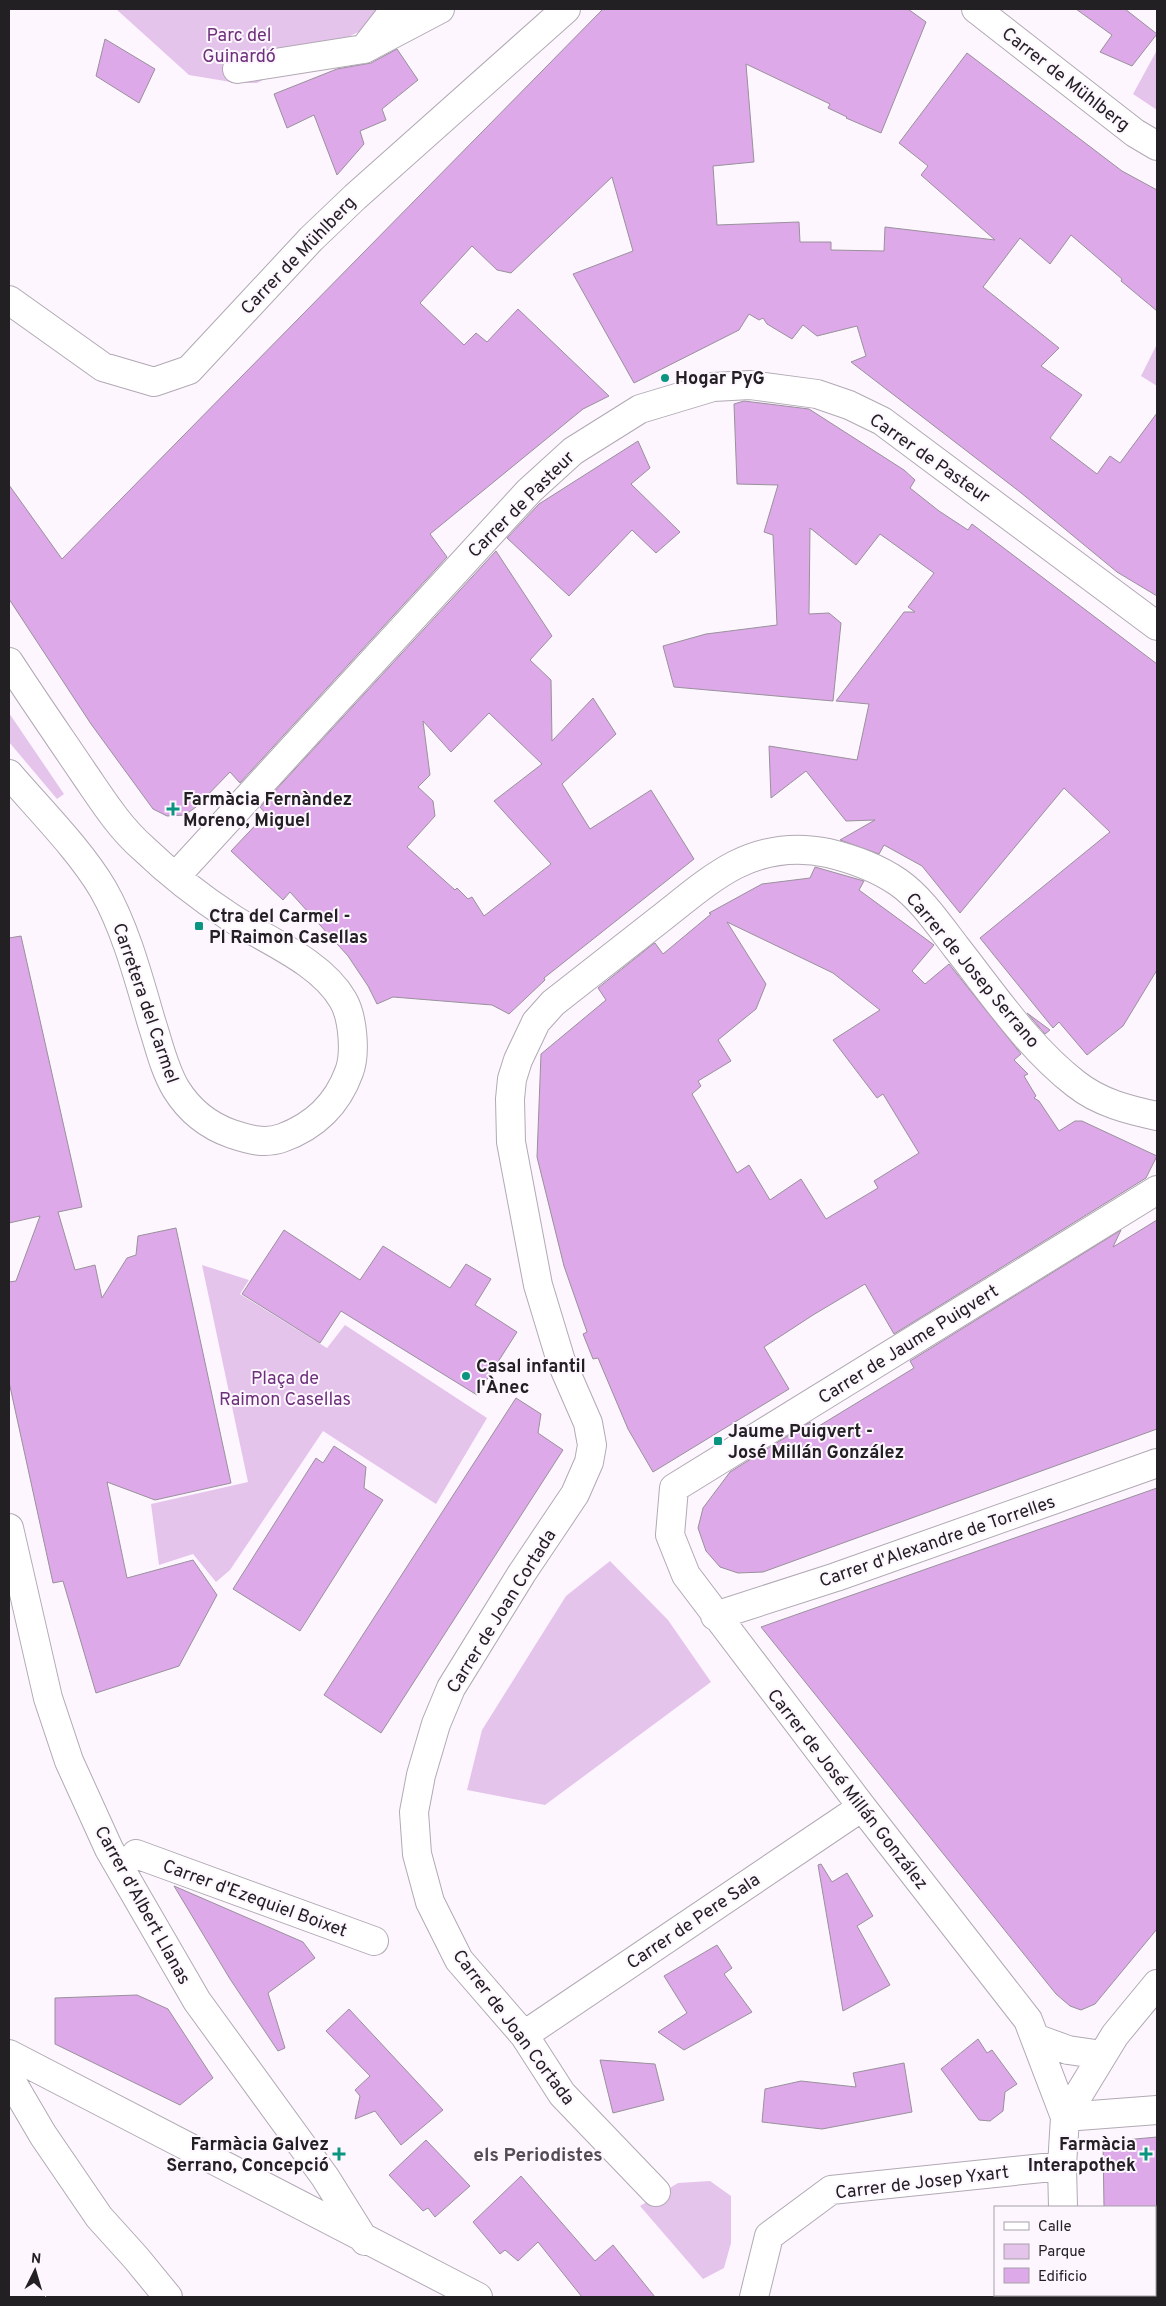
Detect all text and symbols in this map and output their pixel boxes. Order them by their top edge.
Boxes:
street label: Carrer de Mühlberg [996,23,1134,137]
park label: Parc del Guinardó [202,25,276,69]
street label: Carrer de Mühlberg [236,192,362,320]
place label: Hogar PyG [675,368,765,391]
marker: Hogar PyG [659,372,671,384]
street label: Carrer de Pasteur [864,409,994,509]
street label: Carrer de Pasteur [464,447,580,563]
place label: Farmàcia Fernàndez Moreno, Miguel [183,789,352,833]
marker: Farmàcia Fernàndez Moreno, Miguel [167,803,179,815]
street label: Carrer de Josep Serrano [900,888,1044,1054]
place label: Ctra del Carmel - Pl Raimon Casellas [209,906,368,950]
street label: Carretera del Carmel [106,920,183,1087]
marker: Ctra del Carmel - Pl Raimon Casellas [193,920,205,932]
street label: Carrer de Jaume Puigvert [814,1280,1003,1410]
place label: Casal infantil l'Ànec [476,1356,586,1400]
park label: Plaça de Raimon Casellas [219,1368,351,1412]
marker: Casal infantil l'Ànec [460,1370,472,1382]
place label: Jaume Puigvert - José Millán González [728,1421,904,1465]
marker: Jaume Puigvert - José Millán González [712,1435,724,1447]
street label: Carrer d'Alexandre de Torrelles [816,1491,1059,1594]
street label: Carrer de Joan Cortada [442,1526,562,1698]
street label: Carrer de José Millán González [761,1685,932,1895]
street label: Carrer d'Albert Llanas [88,1822,195,1989]
street label: Carrer d'Ezequiel Boixet [159,1855,350,1944]
street label: Carrer de Pere Sala [623,1869,765,1975]
street label: Carrer de Joan Cortada [447,1945,579,2110]
place label: Farmàcia Galvez Serrano, Concepció [166,2134,329,2178]
place label: Farmàcia Interapothek [1028,2134,1136,2178]
district label: els Periodistes [473,2144,603,2168]
marker: Farmàcia Galvez Serrano, Concepció [333,2148,345,2160]
marker: Farmàcia Interapothek [1140,2148,1152,2160]
street label: Carrer de Josep Yxart [834,2161,1010,2206]
legend [994,2206,1156,2296]
text: Calle [1038,2218,1072,2237]
text: Parque [1038,2243,1086,2262]
north arrow [10,2246,60,2296]
text: N [30,2251,42,2268]
text: Edificio [1038,2268,1087,2287]

